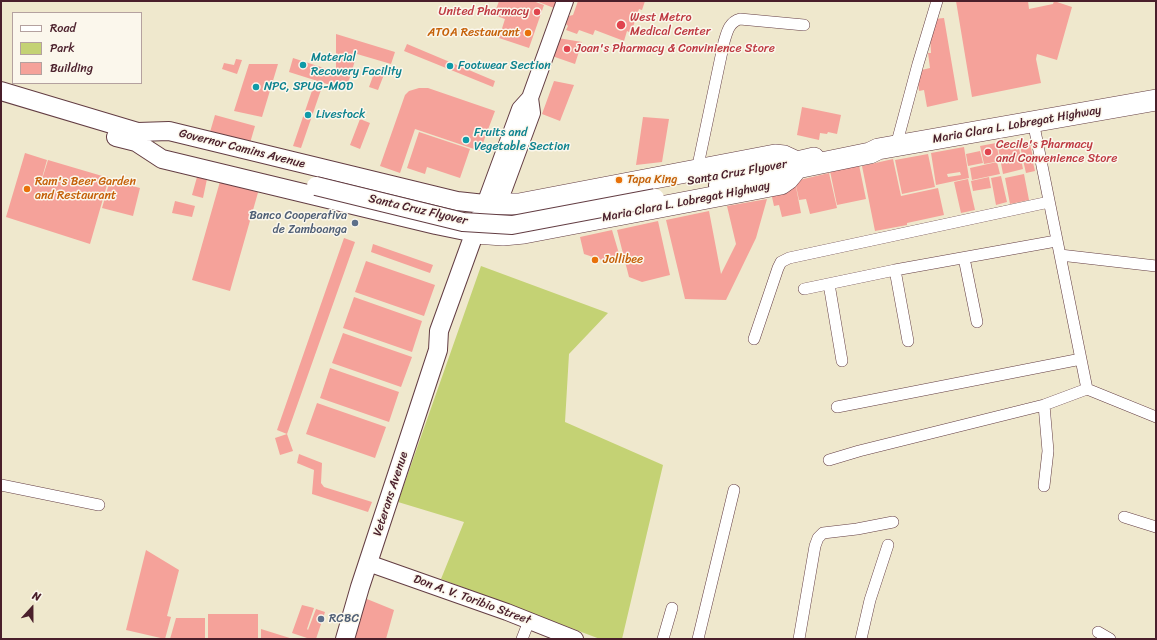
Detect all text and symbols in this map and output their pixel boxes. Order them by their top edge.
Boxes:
place label: United Pharmacy [438,5,529,19]
marker: United Pharmacy [532,7,542,17]
place label: West Metro Medical Center [630,11,711,39]
legend [12,12,142,84]
text: Road [50,17,76,39]
marker: West Metro Medical Center [615,19,627,31]
place label: ATOA Restaurant [427,26,520,40]
marker: ATOA Restaurant [523,28,533,38]
text: Park [50,37,75,59]
place label: Joan's Pharmacy & Convinience Store [575,42,775,56]
marker: Joan's Pharmacy & Convinience Store [562,44,572,54]
place label: Material Recovery Facility [311,51,402,79]
text: Building [50,57,93,79]
place label: Footwear Section [458,59,551,73]
marker: Material Recovery Facility [298,60,308,70]
marker: Footwear Section [445,61,455,71]
place label: NPC, SPUG-MOD [264,80,353,94]
marker: NPC, SPUG-MOD [251,82,261,92]
street label: Maria Clara L. Lobregat Highway [932,103,1102,147]
place label: Livestock [316,108,365,122]
marker: Livestock [303,110,313,120]
street label: Governor Camins Avenue [177,126,307,172]
place label: Fruits and Vegetable Section [474,126,570,154]
marker: Fruits and Vegetable Section [461,135,471,145]
place label: Cecile's Pharmacy and Convenience Store [996,138,1117,166]
marker: Cecile's Pharmacy and Convenience Store [983,147,993,157]
street label: Santa Cruz Flyover [686,157,788,189]
place label: Tapa King [627,173,677,187]
place label: Ram's Beer Garden and Restaurant [35,175,136,203]
marker: Tapa King [614,175,624,185]
street label: Maria Clara L. Lobregat Highway [601,179,771,225]
marker: Ram's Beer Garden and Restaurant [22,184,32,194]
street label: Santa Cruz Flyover [367,192,469,228]
place label: Banco Cooperativa de Zamboanga [249,209,347,237]
marker: Banco Cooperativa de Zamboanga [350,218,360,228]
place label: Jollibee [603,253,643,267]
marker: Jollibee [590,255,600,265]
street label: Veterans Avenue [371,450,411,538]
street label: Don A. V. Toribio Street [411,572,533,628]
text: N [30,586,43,607]
north arrow [12,588,52,628]
place label: RCBC [329,612,359,626]
marker: RCBC [316,614,326,624]

